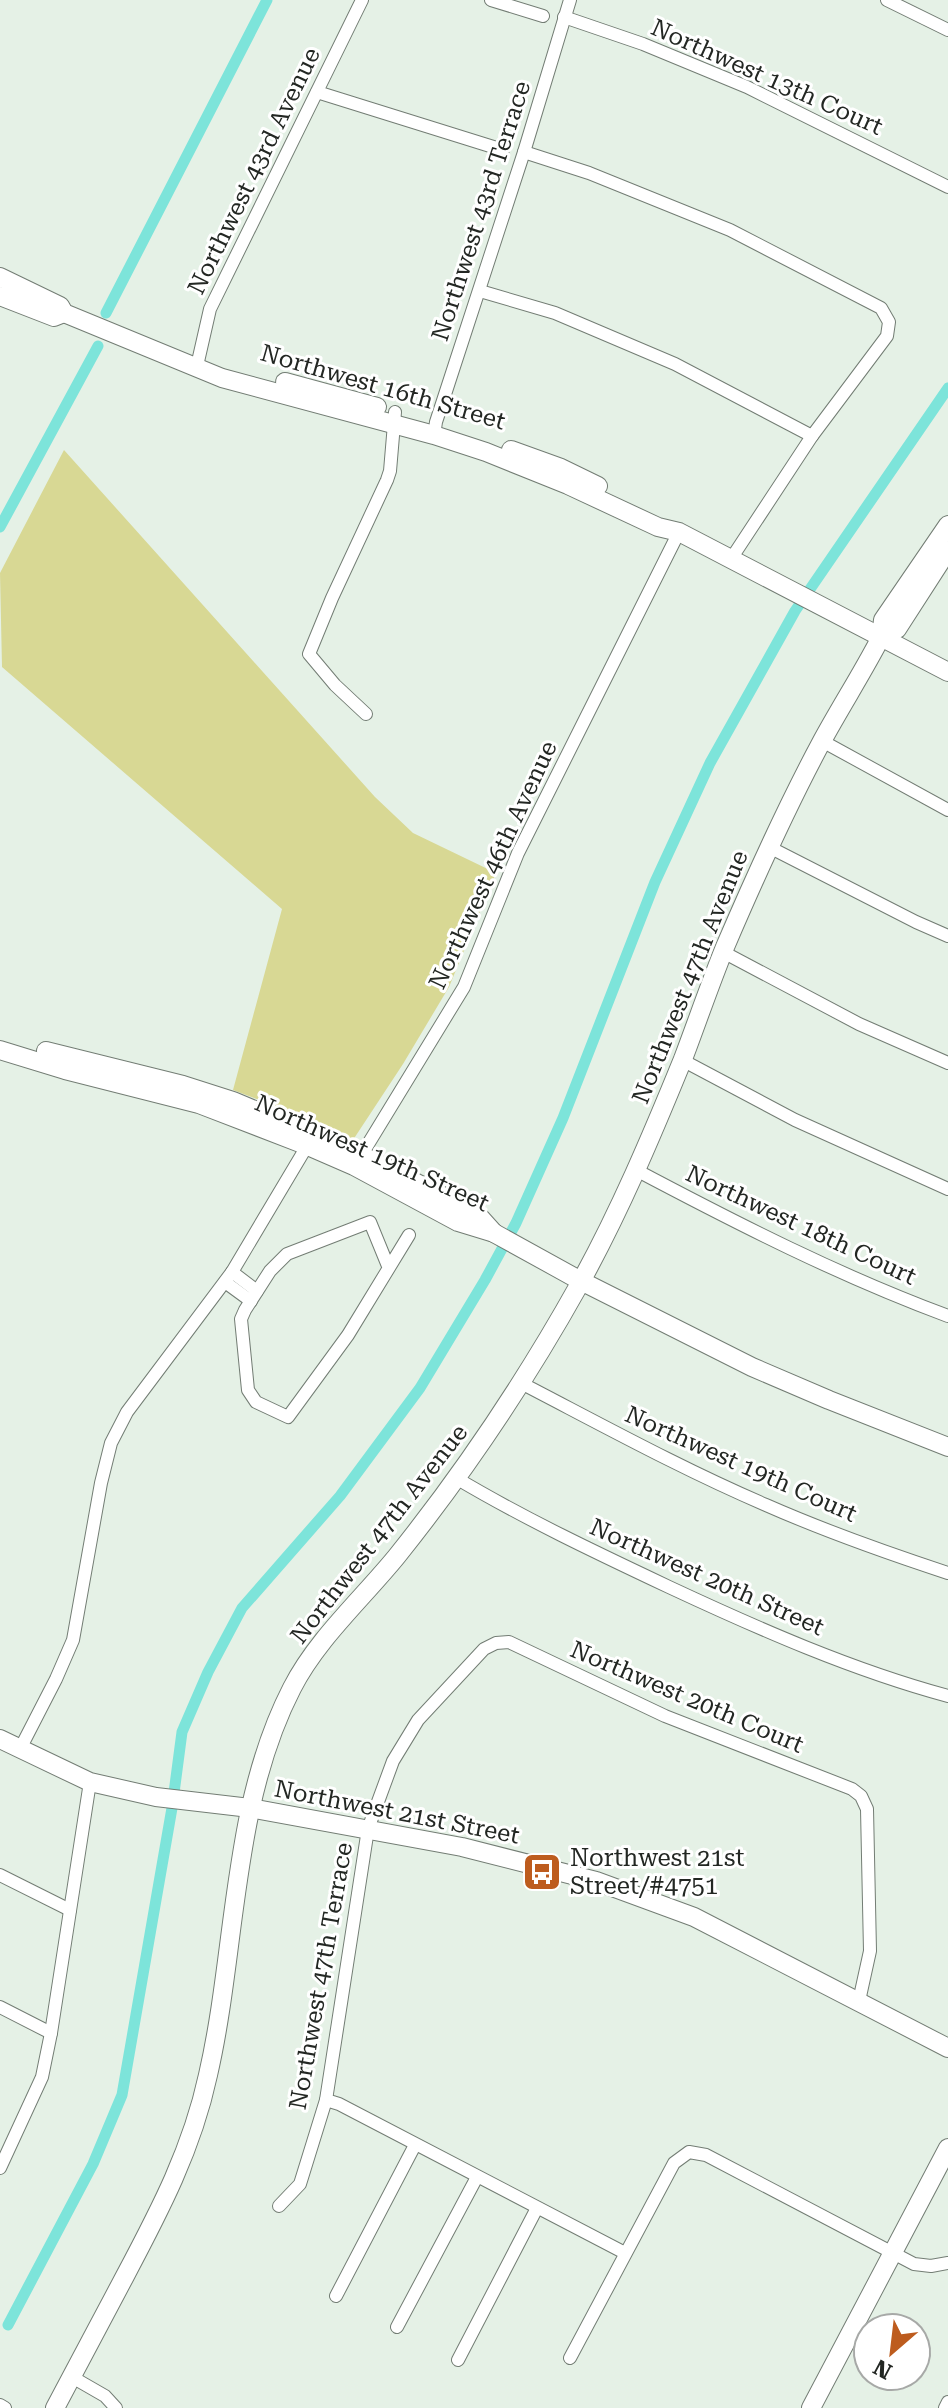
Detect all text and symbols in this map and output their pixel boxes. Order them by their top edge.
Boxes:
street label: Northwest 13th Court [647,13,887,141]
street label: Northwest 43rd Avenue [182,43,326,299]
street label: Northwest 43rd Terrace [426,78,536,344]
street label: Northwest 16th Street [257,339,509,435]
street label: Northwest 46th Avenue [423,736,563,994]
street label: Northwest 47th Avenue [626,846,754,1108]
street label: Northwest 19th Street [251,1089,493,1217]
street label: Northwest 18th Court [681,1159,921,1291]
street label: Northwest 19th Court [621,1400,861,1528]
street label: Northwest 47th Avenue [285,1419,473,1649]
street label: Northwest 20th Street [586,1513,828,1641]
street label: Northwest 20th Court [566,1635,808,1759]
street label: Northwest 21st Street [272,1774,522,1850]
street label: Northwest 47th Terrace [284,1840,358,2112]
place label: Northwest 21st Street/#4751 [570,1844,744,1900]
bus stop icon: Northwest 21st Street/#4751 [521,1851,563,1893]
north arrow [852,2312,932,2392]
text: N [869,2354,896,2384]

